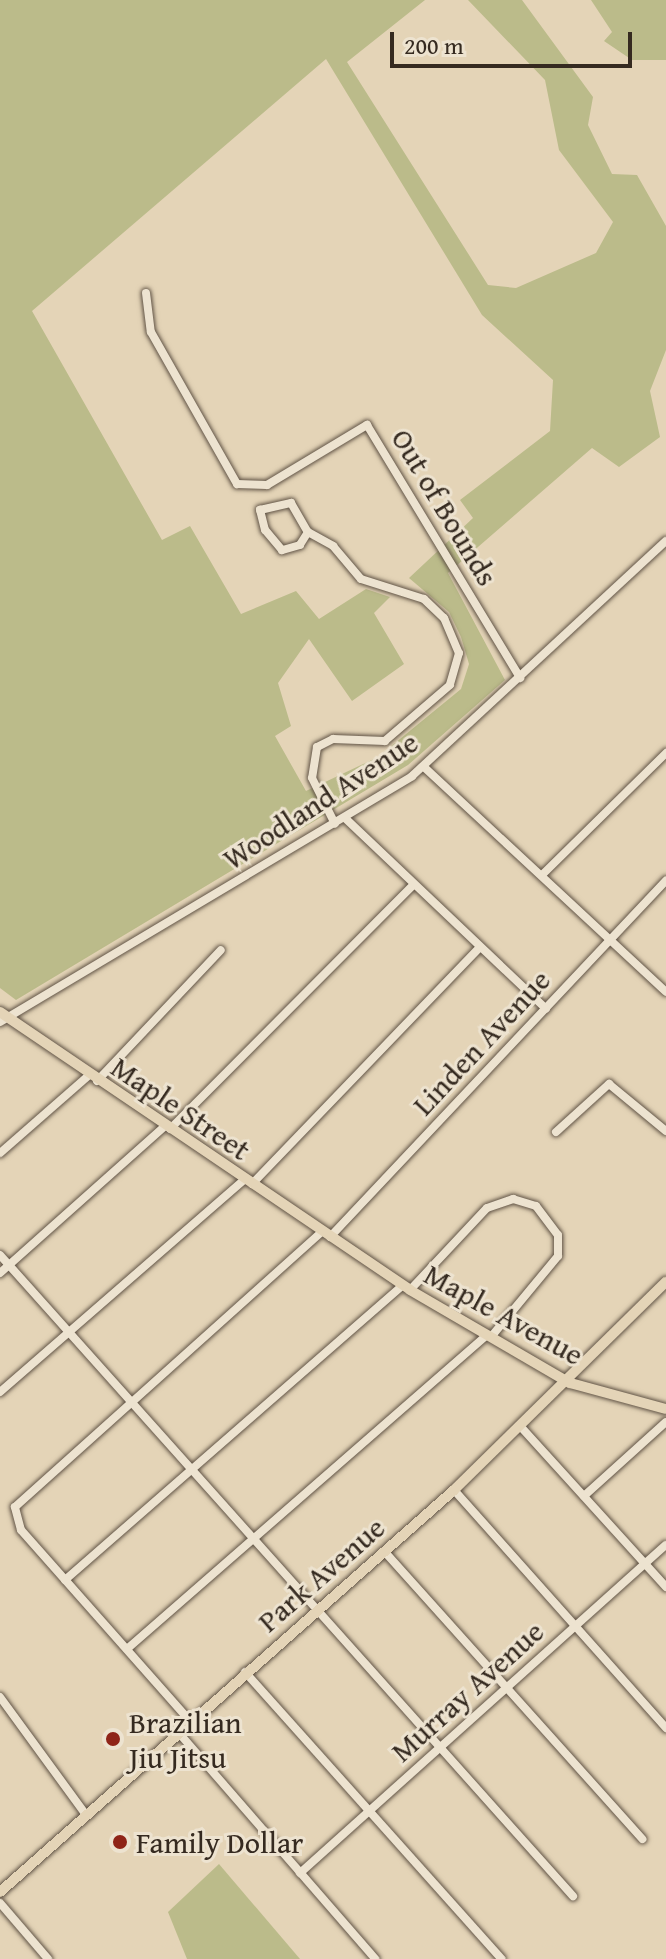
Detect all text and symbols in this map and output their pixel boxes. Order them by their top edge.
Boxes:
scale bar [394,16,636,66]
text: 200 m [404,28,464,63]
street label: Out of Bounds [384,422,506,592]
street label: Woodland Avenue [216,724,424,876]
street label: Linden Avenue [405,962,557,1122]
street label: Maple Street [105,1048,257,1168]
street label: Maple Avenue [418,1256,590,1372]
street label: Park Avenue [250,1509,392,1639]
street label: Murray Avenue [383,1613,551,1769]
place label: Brazilian Jiu Jitsu [129,1704,242,1774]
marker: Brazilian Jiu Jitsu [104,1730,122,1748]
place label: Family Dollar [136,1824,303,1860]
marker: Family Dollar [111,1833,129,1851]

